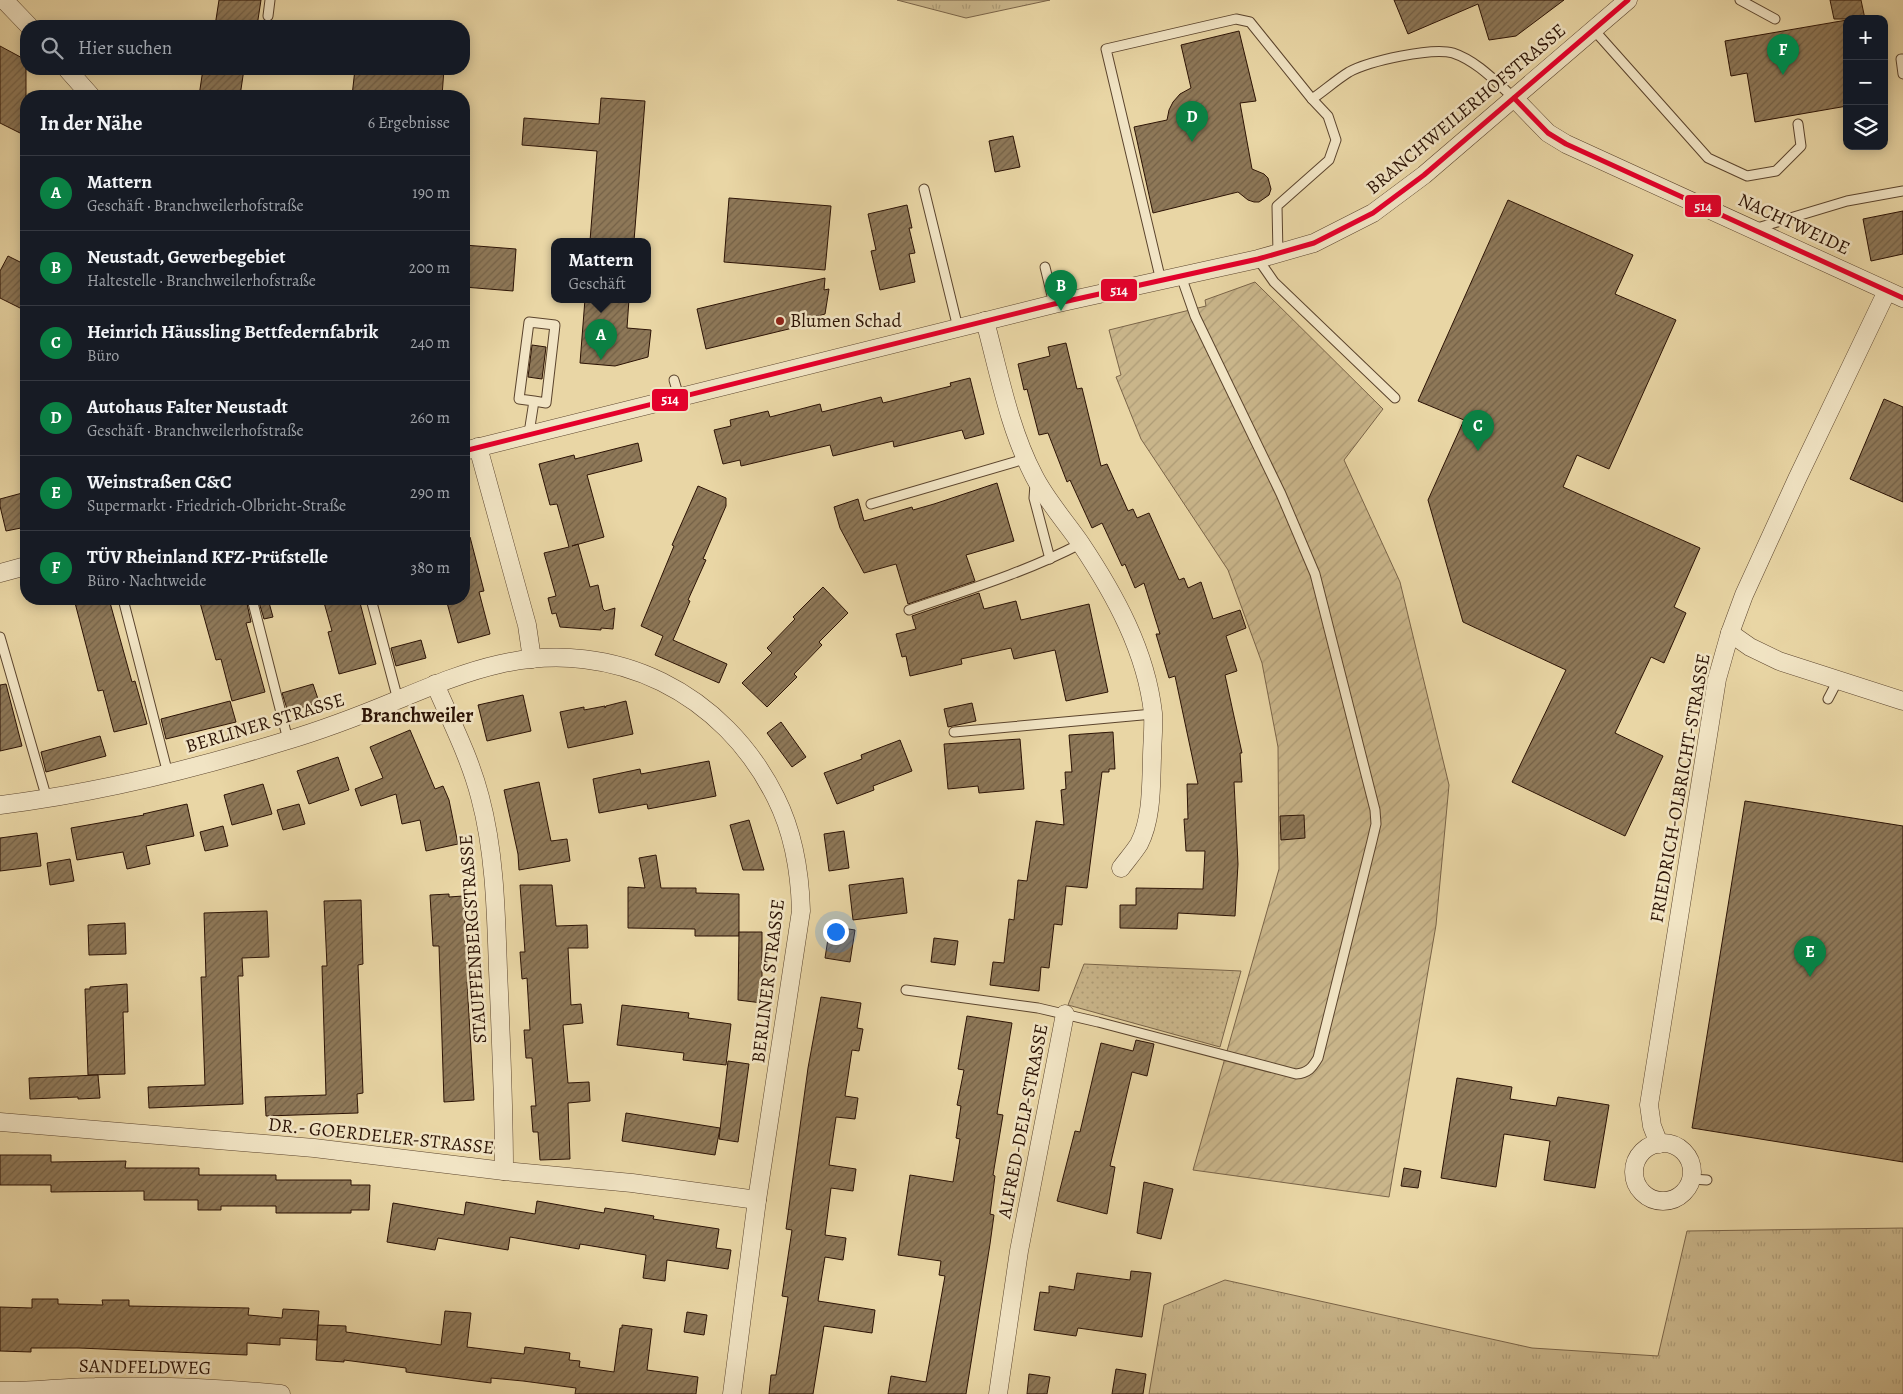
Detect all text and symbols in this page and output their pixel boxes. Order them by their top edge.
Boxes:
map controls [1843,15,1888,150]
button: + [1843,15,1888,60]
street label: BRANCHWEILERHOFSTRASSE [1361,18,1571,200]
search box [20,20,470,75]
icon: search [38,34,66,62]
pin: F [1767,34,1799,75]
text: Hier suchen [78,35,172,61]
button: − [1843,60,1888,105]
pin: D [1176,101,1208,142]
button: layers [1843,105,1888,150]
text: In der Nähe [40,109,142,137]
text: 6 Ergebnisse [368,112,450,134]
text: Mattern [87,169,152,195]
text: A [51,182,61,204]
text: 190 m [412,182,450,204]
street label: NACHTWEIDE [1734,187,1854,261]
line badge: 514 [1684,194,1722,218]
text: Geschäft · Branchweilerhofstraße [87,195,304,217]
text: 514 [1694,197,1712,216]
popup [551,238,651,303]
text: Neustadt, Gewerbegebiet [87,244,285,270]
text: Mattern [569,247,633,273]
text: B [51,257,61,279]
text: 200 m [409,257,450,279]
text: Haltestelle · Branchweilerhofstraße [87,270,316,292]
pin: B [1045,270,1077,311]
text: Geschäft [569,273,626,295]
line badge: 514 [1100,278,1138,302]
text: 514 [1110,281,1128,300]
place label: Blumen Schad [790,308,902,334]
marker: Blumen Schad [774,315,786,327]
text: Heinrich Häussling Bettfedernfabrik [87,319,378,345]
pin: A [585,319,617,360]
text: C [51,332,61,354]
text: 240 m [410,332,450,354]
text: Büro [87,345,119,367]
line badge: 514 [651,388,689,412]
text: 514 [661,390,679,409]
text: Autohaus Falter Neustadt [87,394,288,420]
text: D [50,407,62,429]
text: 260 m [410,407,450,429]
pin: C [1462,410,1494,451]
text: Geschäft · Branchweilerhofstraße [87,420,304,442]
text: Weinstraßen C&C [87,469,232,495]
text: E [51,482,61,504]
text: 290 m [410,482,450,504]
text: Supermarkt · Friedrich-Olbricht-Straße [87,495,346,517]
text: TÜV Rheinland KFZ-Prüfstelle [87,544,328,570]
text: F [52,557,60,579]
text: 380 m [411,557,450,579]
text: Büro · Nachtweide [87,570,206,592]
street label: FRIEDRICH-OLBRICHT-STRASSE [1643,651,1717,925]
street label: BERLINER STRASSE [182,686,348,760]
district label: Branchweiler [361,702,473,729]
street label: STAUFFENBERGSTRASSE [453,834,493,1044]
street label: BERLINER STRASSE [745,897,791,1065]
your location [823,919,849,945]
pin: E [1794,936,1826,977]
street label: ALFRED-DELP-STRASSE [991,1022,1055,1221]
street label: DR.- GOERDELER-STRASSE [267,1111,495,1161]
street label: SANDFELDWEG [79,1353,211,1381]

